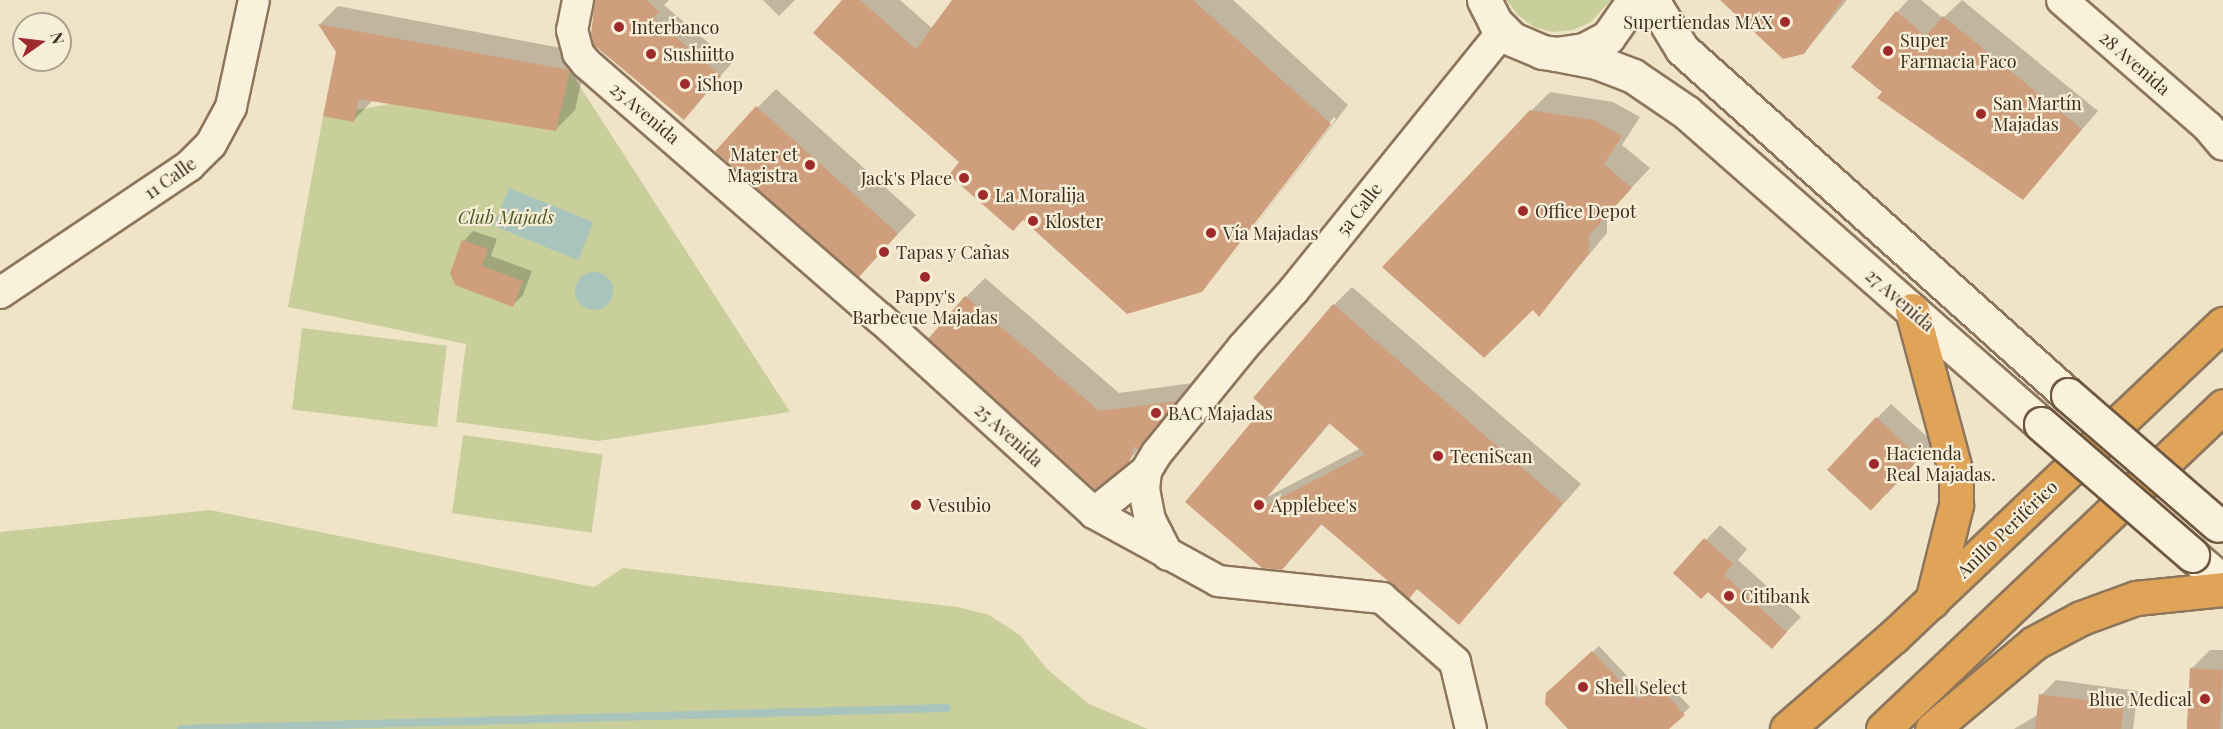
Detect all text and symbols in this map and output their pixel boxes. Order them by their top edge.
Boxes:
place label: Supertiendas MAX [1623,11,1773,33]
north arrow [12,12,72,72]
marker: Supertiendas MAX [1778,15,1792,29]
place label: Interbanco [631,16,719,38]
marker: Interbanco [612,20,626,34]
street label: 28 Avenida [2095,26,2175,100]
text: N [46,30,70,46]
place label: Super Farmacia Faco [1900,30,2017,72]
place label: Sushiitto [663,43,734,65]
marker: Super Farmacia Faco [1881,44,1895,58]
marker: Sushiitto [644,47,658,61]
place label: iShop [697,73,743,95]
street label: 25 Avenida [605,77,685,149]
marker: iShop [678,77,692,91]
place label: San Martín Majadas [1993,93,2082,136]
marker: San Martín Majadas [1974,107,1988,121]
place label: Mater et Magistra [727,144,798,186]
street label: 11 Calle [140,152,200,204]
marker: Mater et Magistra [803,158,817,172]
place label: Jack's Place [861,167,952,189]
marker: Jack's Place [957,171,971,185]
street label: 5a Calle [1332,178,1386,240]
place label: La Moralija [995,184,1085,206]
marker: La Moralija [976,188,990,202]
place label: Office Depot [1535,200,1636,222]
marker: Office Depot [1516,204,1530,218]
park label: Club Majads [458,206,554,228]
place label: Kloster [1045,210,1103,232]
marker: Kloster [1026,214,1040,228]
place label: Vía Majadas [1223,222,1319,244]
marker: Vía Majadas [1204,226,1218,240]
place label: Tapas y Cañas [896,241,1010,263]
marker: Tapas y Cañas [877,245,891,259]
street label: 27 Avenida [1861,264,1939,336]
marker: Pappy's Barbecue Majadas [918,270,932,284]
place label: Pappy's Barbecue Majadas [852,286,998,328]
street label: 25 Avenida [970,399,1048,471]
place label: BAC Majadas [1168,402,1273,424]
marker: BAC Majadas [1149,406,1163,420]
place label: Hacienda Real Majadas. [1886,443,1996,486]
place label: TecniScan [1450,445,1532,467]
marker: TecniScan [1431,449,1445,463]
marker: Hacienda Real Majadas. [1867,457,1881,471]
street label: Anillo Periférico [1952,476,2062,582]
place label: Vesubio [928,494,991,516]
place label: Applebee's [1271,494,1357,516]
marker: Vesubio [909,498,923,512]
marker: Applebee's [1252,498,1266,512]
place label: Citibank [1741,585,1810,607]
marker: Citibank [1722,589,1736,603]
place label: Shell Select [1595,676,1687,698]
marker: Shell Select [1576,680,1590,694]
place label: Blue Medical [2089,688,2192,710]
marker: Blue Medical [2196,690,2214,708]

